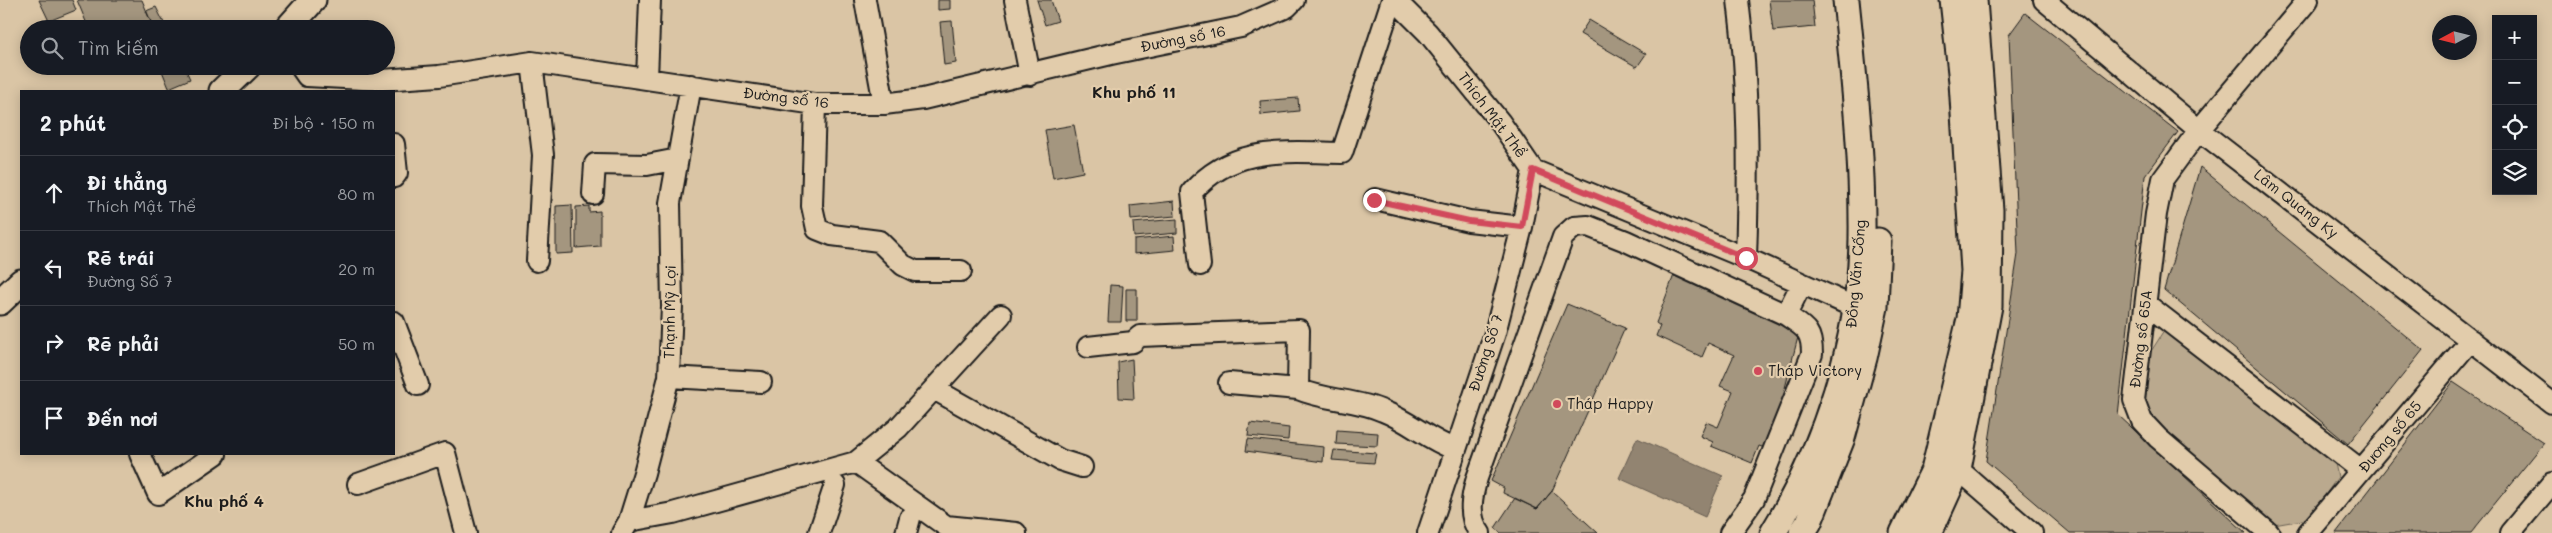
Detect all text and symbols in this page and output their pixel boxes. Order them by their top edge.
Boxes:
north arrow [2432,15,2477,60]
map controls [2492,15,2537,195]
button: + [2492,15,2537,60]
search box [20,20,395,75]
street label: Đường số 16 [1138,20,1227,56]
icon: search [38,34,66,62]
text: Tìm kiếm [78,35,159,60]
button: − [2492,60,2537,105]
street label: Thích Mật Thể [1454,67,1532,161]
district label: Khu phố 11 [1092,81,1176,102]
street label: Đường số 16 [742,82,830,112]
button: locate [2492,105,2537,150]
text: 2 phút [40,109,106,136]
text: Đi bộ · 150 m [272,112,375,133]
button: layers [2492,150,2537,195]
street label: Lâm Quang Ky [2250,164,2343,243]
text: Đi thẳng [87,170,167,195]
icon: ahead [40,179,68,207]
text: 80 m [338,183,375,204]
route end [1363,189,1386,212]
text: Thích Mật Thể [87,195,196,216]
street label: Đồng Văn Cống [1840,218,1870,329]
text: Rẽ trái [87,245,155,270]
route start [1735,247,1758,270]
icon: left [40,254,68,282]
text: 20 m [338,258,375,279]
street label: Thạnh Mỹ Lợi [658,265,680,359]
text: Đường Số 7 [87,270,173,291]
street label: Đường số 65A [2124,289,2156,389]
street label: Đường Số 7 [1463,311,1507,394]
icon: right [40,329,68,357]
text: Rẽ phải [87,331,159,356]
text: 50 m [338,333,375,354]
place label: Tháp Victory [1768,360,1862,380]
marker: Tháp Victory [1752,365,1764,377]
place label: Tháp Happy [1567,393,1654,413]
street label: Đương số 65 [2353,396,2425,477]
marker: Tháp Happy [1551,398,1563,410]
icon: arrive [40,404,68,432]
text: Đến nơi [87,406,159,431]
district label: Khu phố 4 [184,490,264,511]

